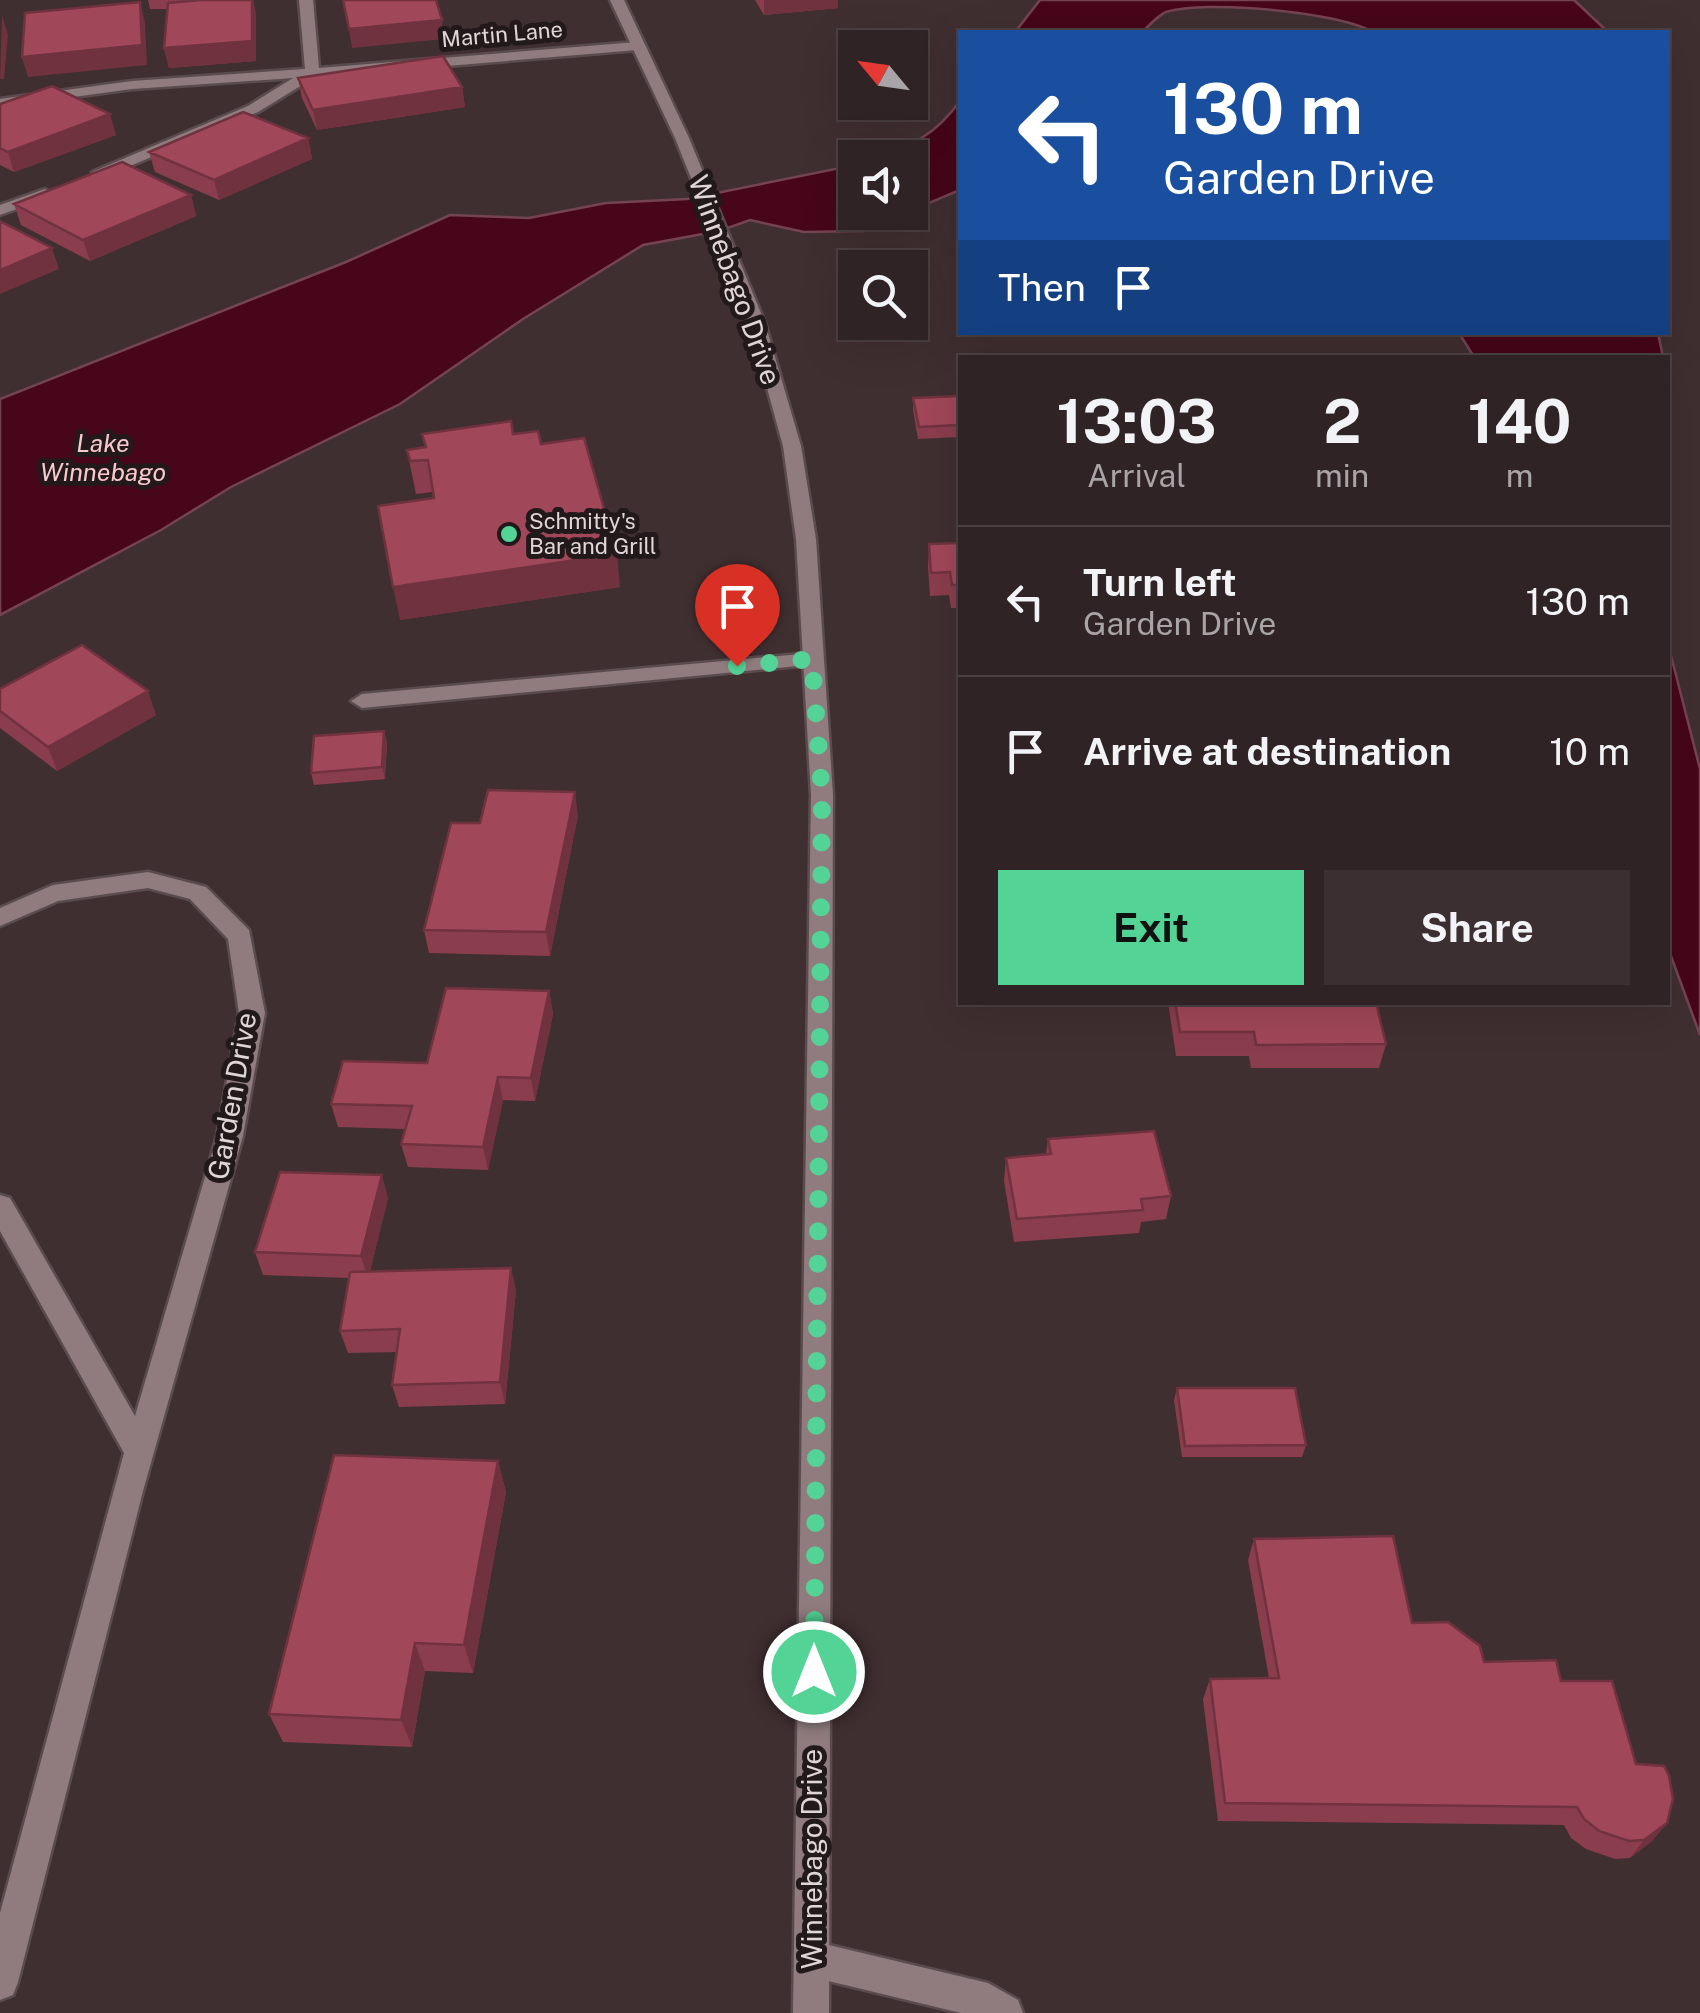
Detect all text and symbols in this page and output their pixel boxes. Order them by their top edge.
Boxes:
street label: Martin Lane [440,16,564,52]
north arrow [838,30,928,120]
map controls [838,30,928,340]
text: 130 m [1163,67,1363,150]
icon: left [998,70,1128,200]
button: sound [838,140,928,230]
text: Garden Drive [1163,151,1435,204]
street label: Winnebago Drive [682,171,789,389]
button: search [838,250,928,340]
icon: arrive [1106,260,1161,315]
text: Then [998,265,1086,310]
text: 13:03 [1056,386,1217,457]
text: 2 [1323,386,1361,457]
text: 140 [1468,386,1572,457]
water label: Lake Winnebago [40,428,166,487]
text: Arrival [1087,457,1186,494]
text: min [1315,457,1369,494]
text: m [1506,457,1533,494]
place label: Schmitty's Bar and Grill [529,508,657,559]
marker: Schmitty's Bar and Grill [498,523,520,545]
text: Turn left [1083,560,1237,605]
pin [695,564,780,667]
icon: left [998,574,1053,629]
icon: arrive [710,579,765,634]
text: 130 m [1525,579,1630,624]
text: Garden Drive [1083,605,1276,642]
icon: arrive [998,724,1053,779]
text: Arrive at destination [1083,729,1451,774]
text: 10 m [1549,729,1630,774]
button: Exit [998,870,1304,985]
button: Share [1324,870,1630,985]
street label: Garden Drive [201,1010,262,1182]
position arrow [762,1620,866,1724]
street label: Winnebago Drive [795,1749,828,1969]

